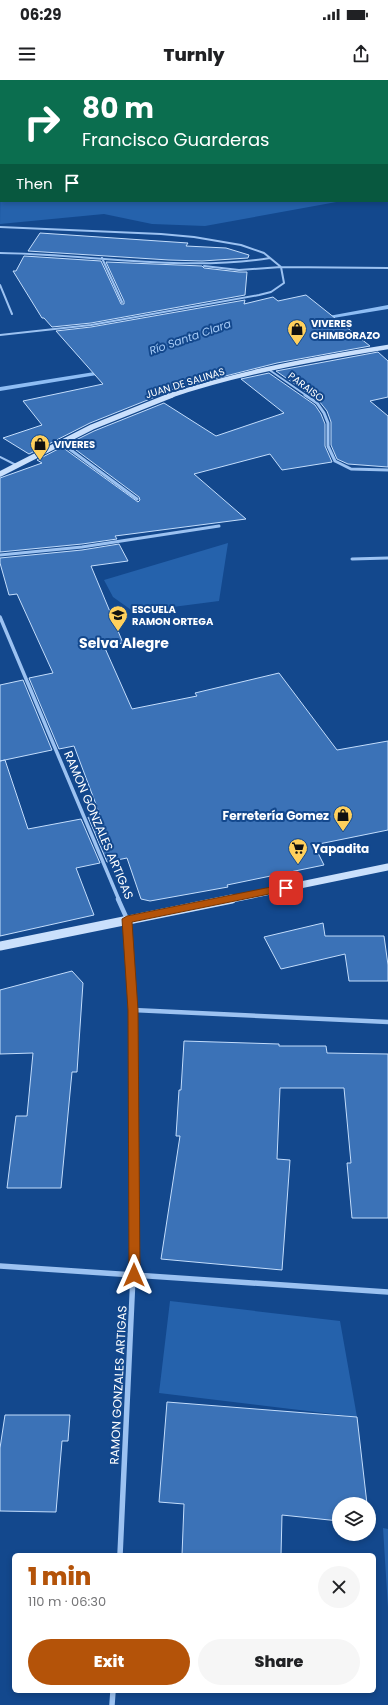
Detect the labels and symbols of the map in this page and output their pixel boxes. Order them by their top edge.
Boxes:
water label: Río Santa Clara [147,315,234,358]
place label: VIVERES CHIMBORAZO [311,316,380,343]
shop icon: VIVERES CHIMBORAZO [286,318,308,346]
street label: JUAN DE SALINAS [143,364,227,402]
street label: PARAISO [285,369,327,406]
shop icon: VIVERES [29,433,51,461]
place label: VIVERES [54,437,95,452]
place label: ESCUELA RAMON ORTEGA [132,602,214,629]
school or university icon: ESCUELA RAMON ORTEGA [107,604,129,632]
district label: Selva Alegre [79,633,169,653]
street label: RAMON GONZALES ARTIGAS [60,748,138,902]
shop icon: Ferretería Gomez [332,804,354,832]
place label: Ferretería Gomez [223,807,329,824]
supermarket icon: Yapadita [287,837,309,865]
place label: Yapadita [312,840,369,857]
pin [269,871,303,905]
position arrow [113,1254,155,1296]
street label: RAMON GONZALES ARTIGAS [105,1305,131,1465]

